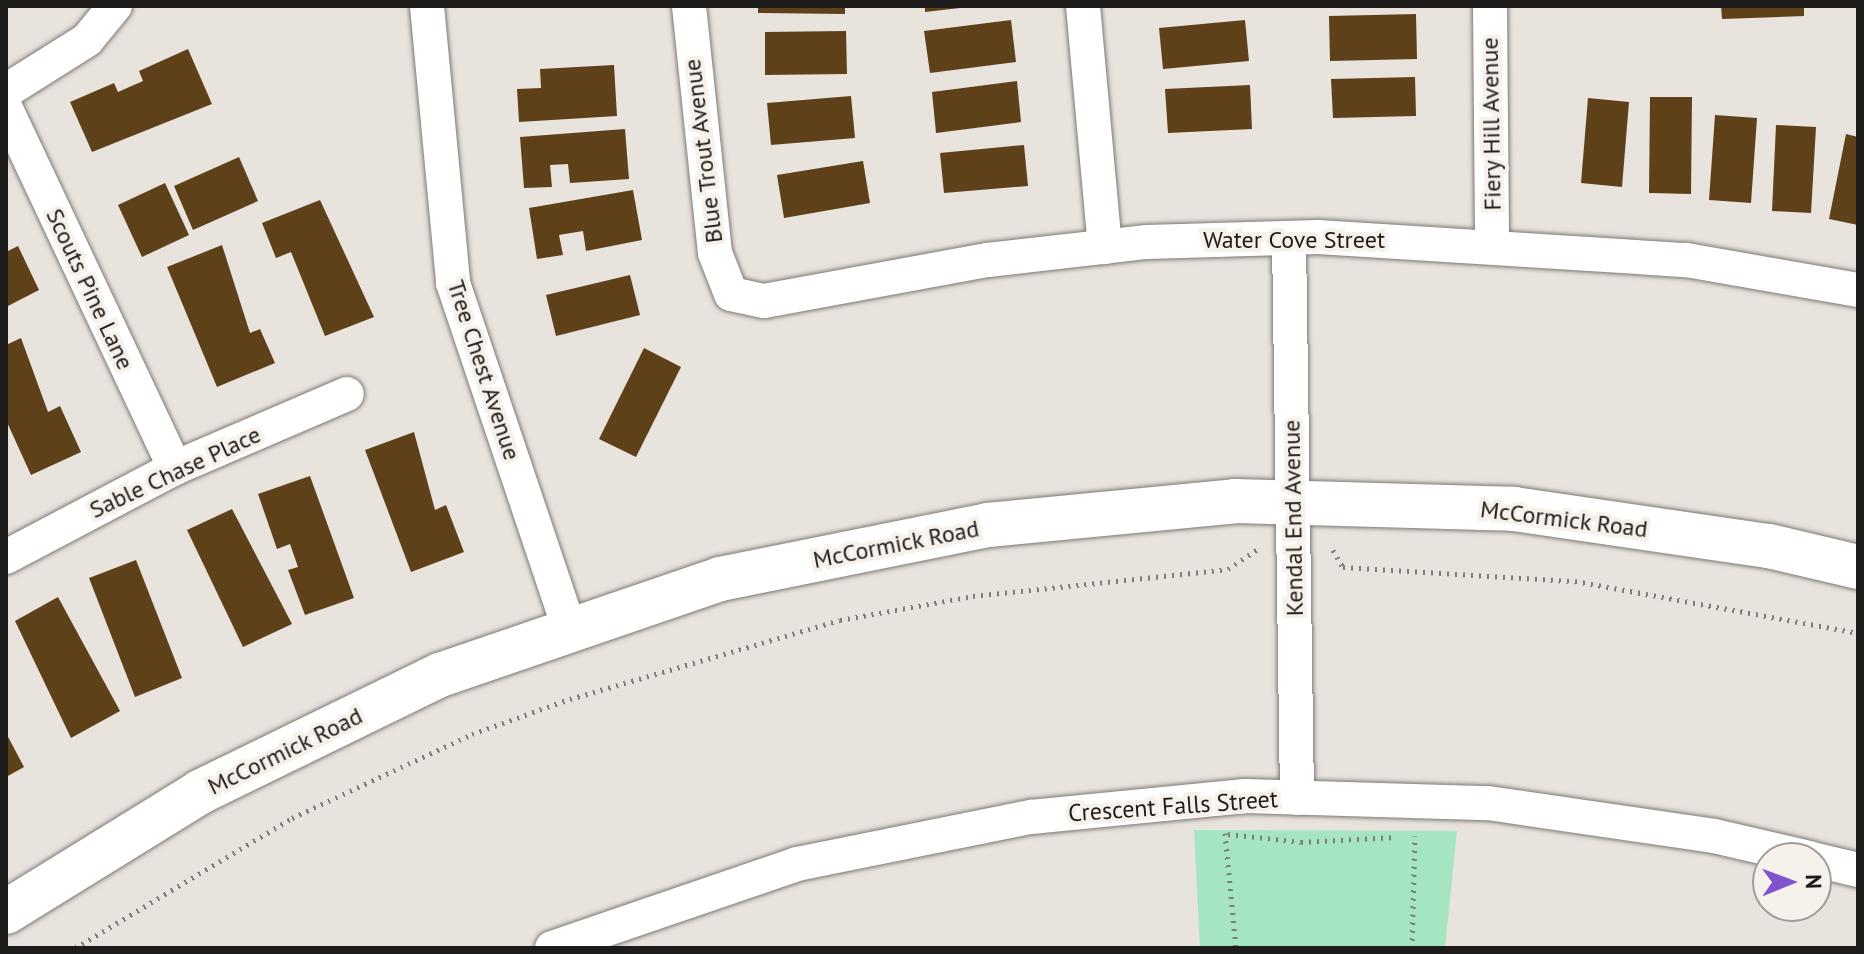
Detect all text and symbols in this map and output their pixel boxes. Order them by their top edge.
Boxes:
street label: Fiery Hill Avenue [1475,36,1507,212]
street label: Blue Trout Avenue [677,57,729,245]
street label: Scouts Pine Lane [40,204,140,374]
street label: Water Cove Street [1203,226,1385,254]
street label: Tree Chest Avenue [441,276,527,464]
street label: Kendal End Avenue [1277,419,1309,617]
street label: Sable Chase Place [85,420,265,524]
street label: McCormick Road [1478,494,1650,544]
street label: McCormick Road [810,514,982,574]
street label: McCormick Road [203,701,367,801]
street label: Crescent Falls Street [1067,784,1279,828]
north arrow [1752,842,1832,922]
text: N [1800,874,1828,889]

